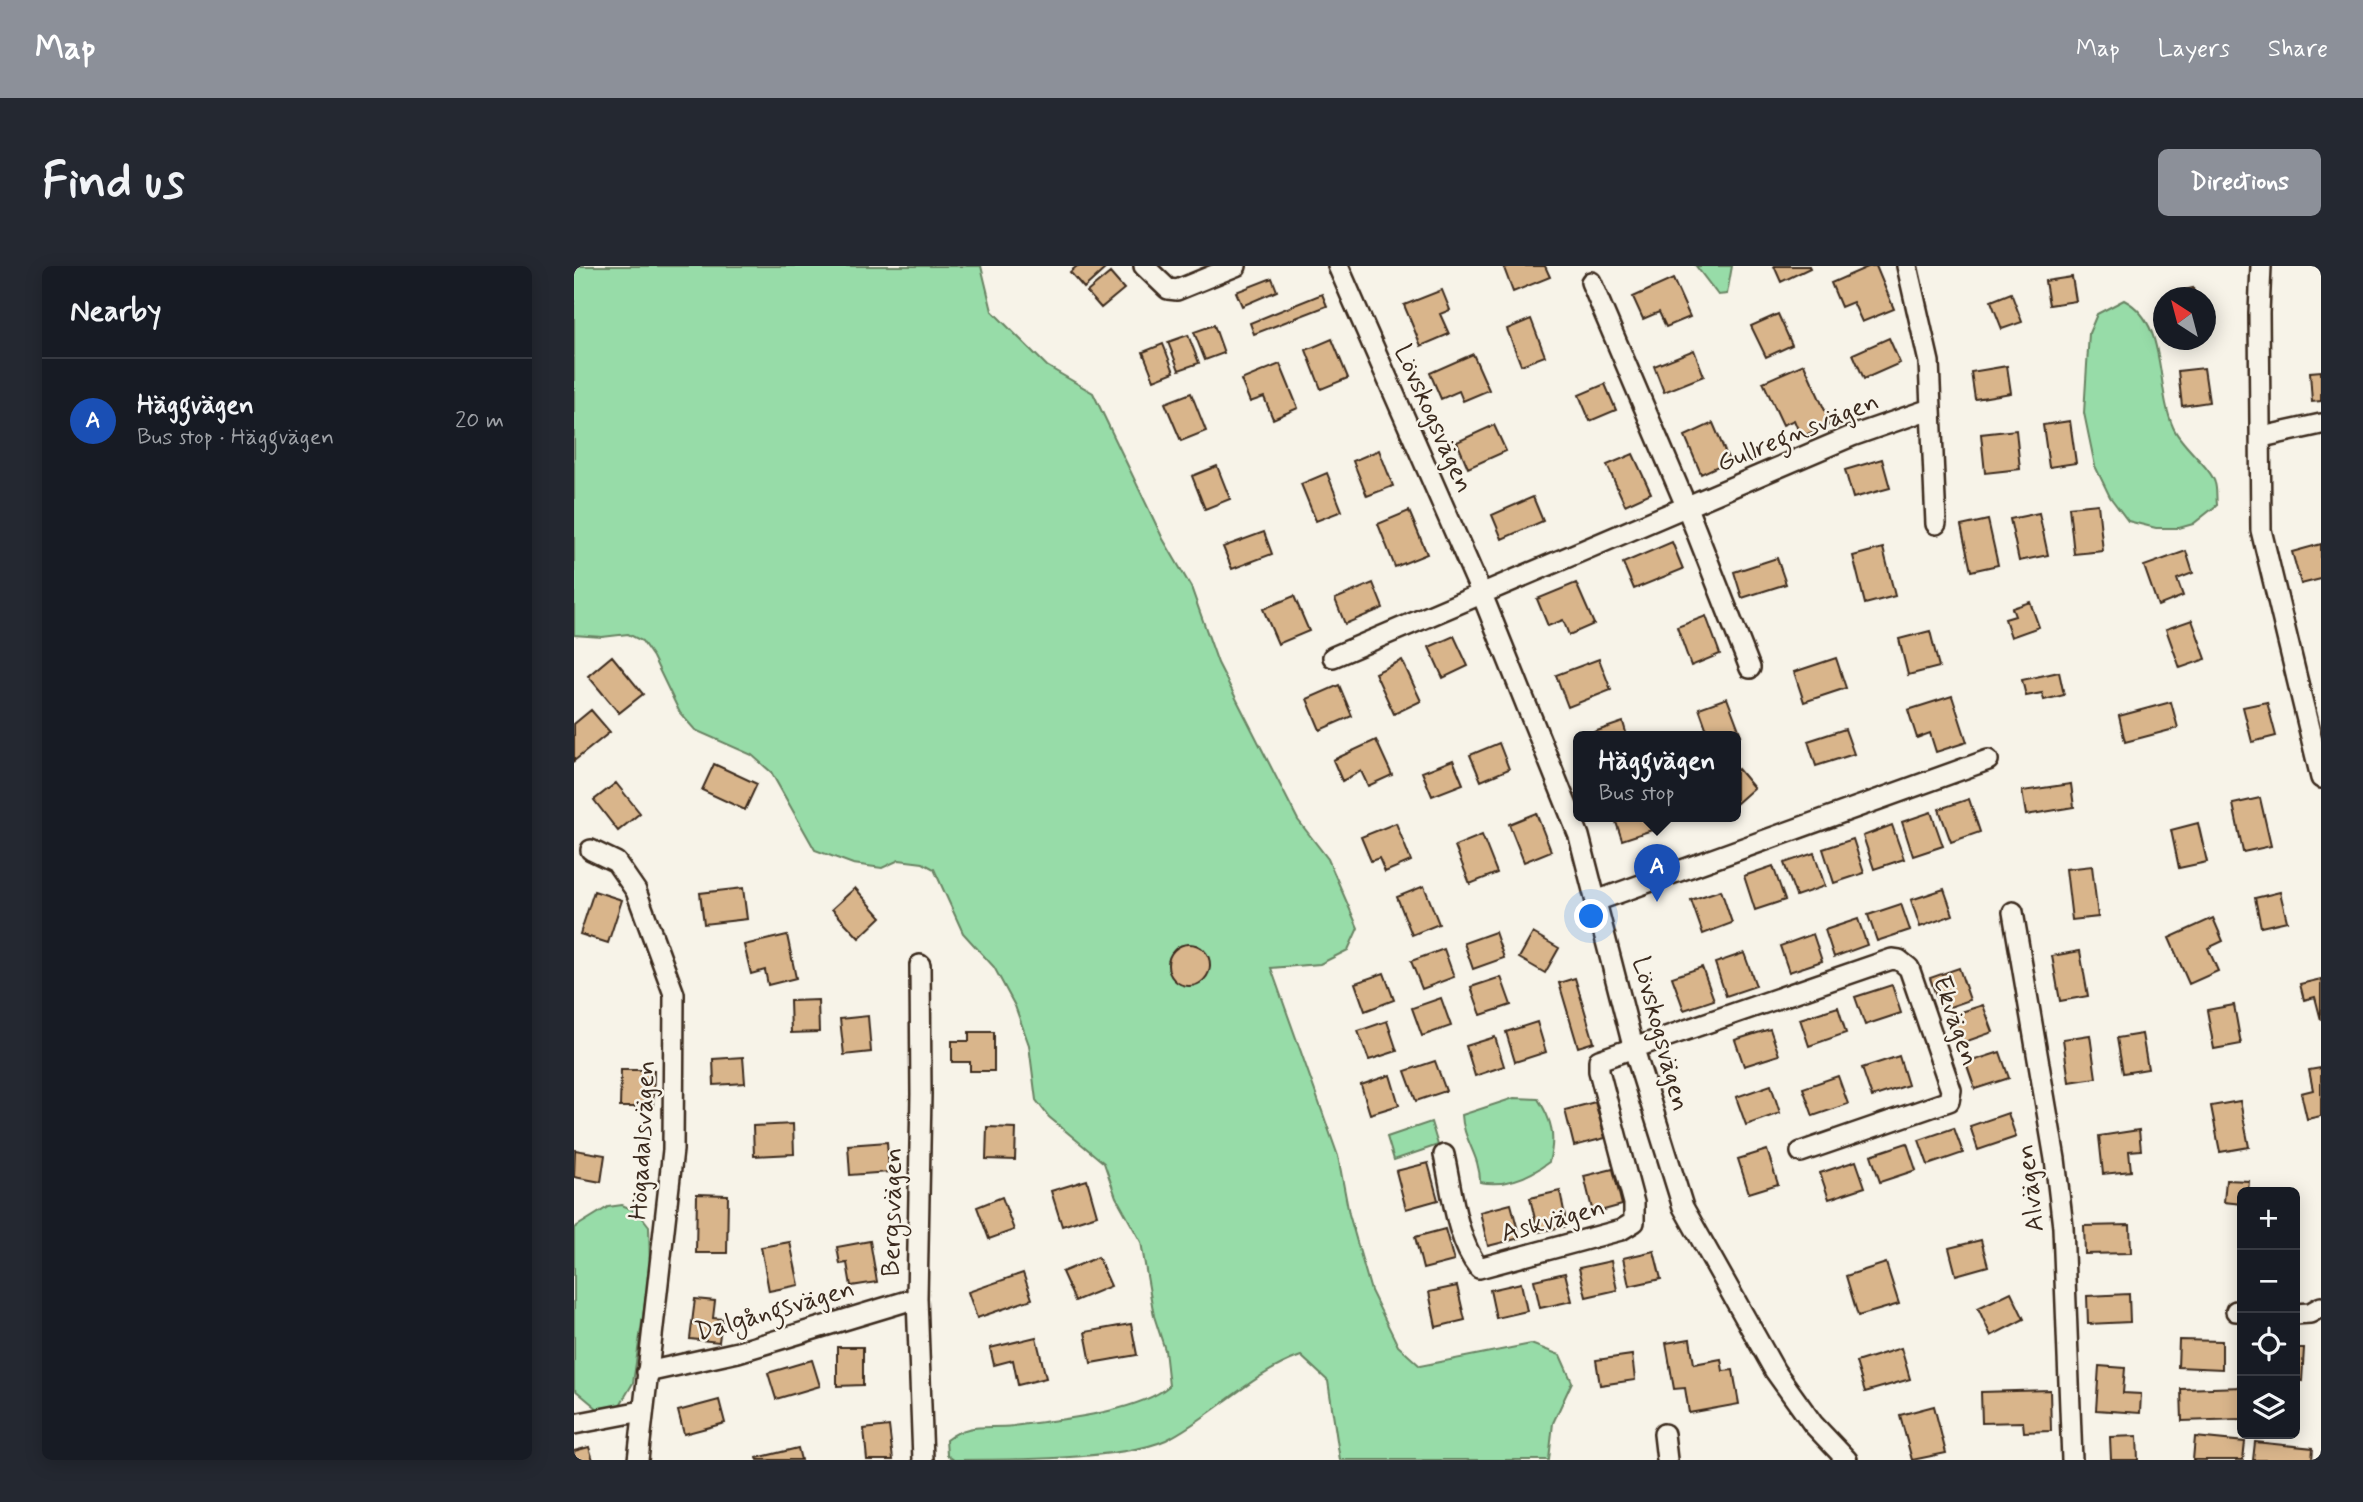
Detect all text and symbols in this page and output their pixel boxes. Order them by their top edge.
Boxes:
text: Map [35,27,95,71]
text: Map [2076,34,2120,65]
text: Layers [2158,34,2230,65]
text: Share [2268,34,2328,65]
button: Directions [2158,149,2321,216]
text: Find us [42,150,185,215]
north arrow [2153,287,2216,350]
text: Nearby [70,292,161,331]
street label: Lövskogsvägen [1385,340,1481,498]
street label: Gullregnsvägen [1712,385,1885,484]
text: Häggvägen [137,389,254,423]
text: A [85,406,101,436]
text: 20 m [455,406,504,436]
text: Bus stop · Häggvägen [137,423,334,453]
popup [1573,731,1741,822]
text: Häggvägen [1599,745,1715,779]
text: Bus stop [1599,779,1675,809]
pin: A [1634,844,1680,902]
your location [1574,899,1608,933]
street label: Lövskogsvägen [1623,953,1697,1115]
street label: Ekvägen [1924,971,1986,1071]
street label: Högadalsvägen [622,1059,664,1221]
street label: Alvägen [2009,1142,2053,1234]
street label: Bergsvägen [875,1147,913,1277]
map controls [2237,1187,2300,1439]
button: + [2237,1187,2300,1250]
street label: Askvägen [1497,1191,1609,1251]
button: − [2237,1250,2300,1313]
street label: Dalgångsvägen [691,1272,859,1353]
button: locate [2237,1313,2300,1376]
button: layers [2237,1376,2300,1439]

